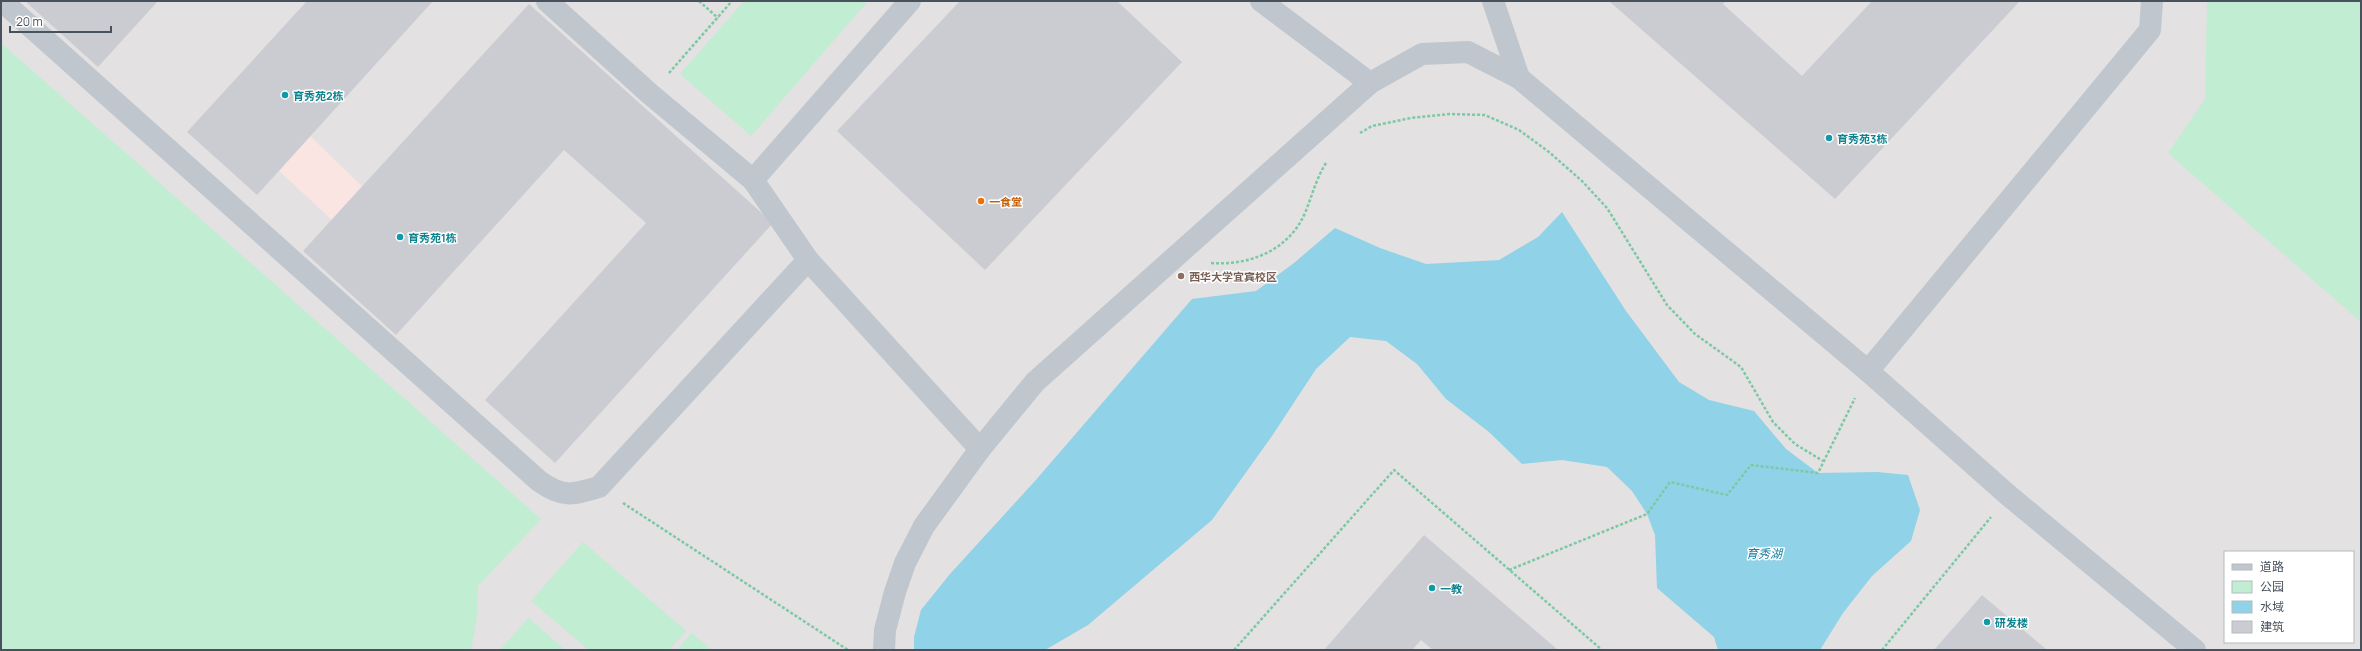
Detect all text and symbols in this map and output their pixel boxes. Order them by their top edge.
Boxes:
scale bar [10,8,111,34]
text: 20 m [16,13,43,30]
place label: 育秀苑2栋 [293,88,344,103]
marker: 育秀苑2栋 [280,90,290,100]
place label: 育秀苑3栋 [1837,131,1887,146]
marker: 育秀苑3栋 [1824,133,1834,143]
place label: 一食堂 [989,194,1022,209]
marker: 一食堂 [976,196,986,206]
place label: 育秀苑1栋 [408,230,457,245]
marker: 育秀苑1栋 [395,232,405,242]
place label: 西华大学宜宾校区 [1189,269,1277,284]
marker: 西华大学宜宾校区 [1176,271,1186,281]
water label: 育秀湖 [1746,545,1784,562]
legend [2224,551,2354,643]
text: 道路 [2260,558,2284,575]
text: 公园 [2260,578,2284,595]
place label: 一教 [1440,581,1462,596]
marker: 一教 [1427,583,1437,593]
text: 水域 [2260,598,2284,615]
place label: 研发楼 [1995,615,2028,630]
marker: 研发楼 [1982,617,1992,627]
text: 建筑 [2260,618,2284,635]

